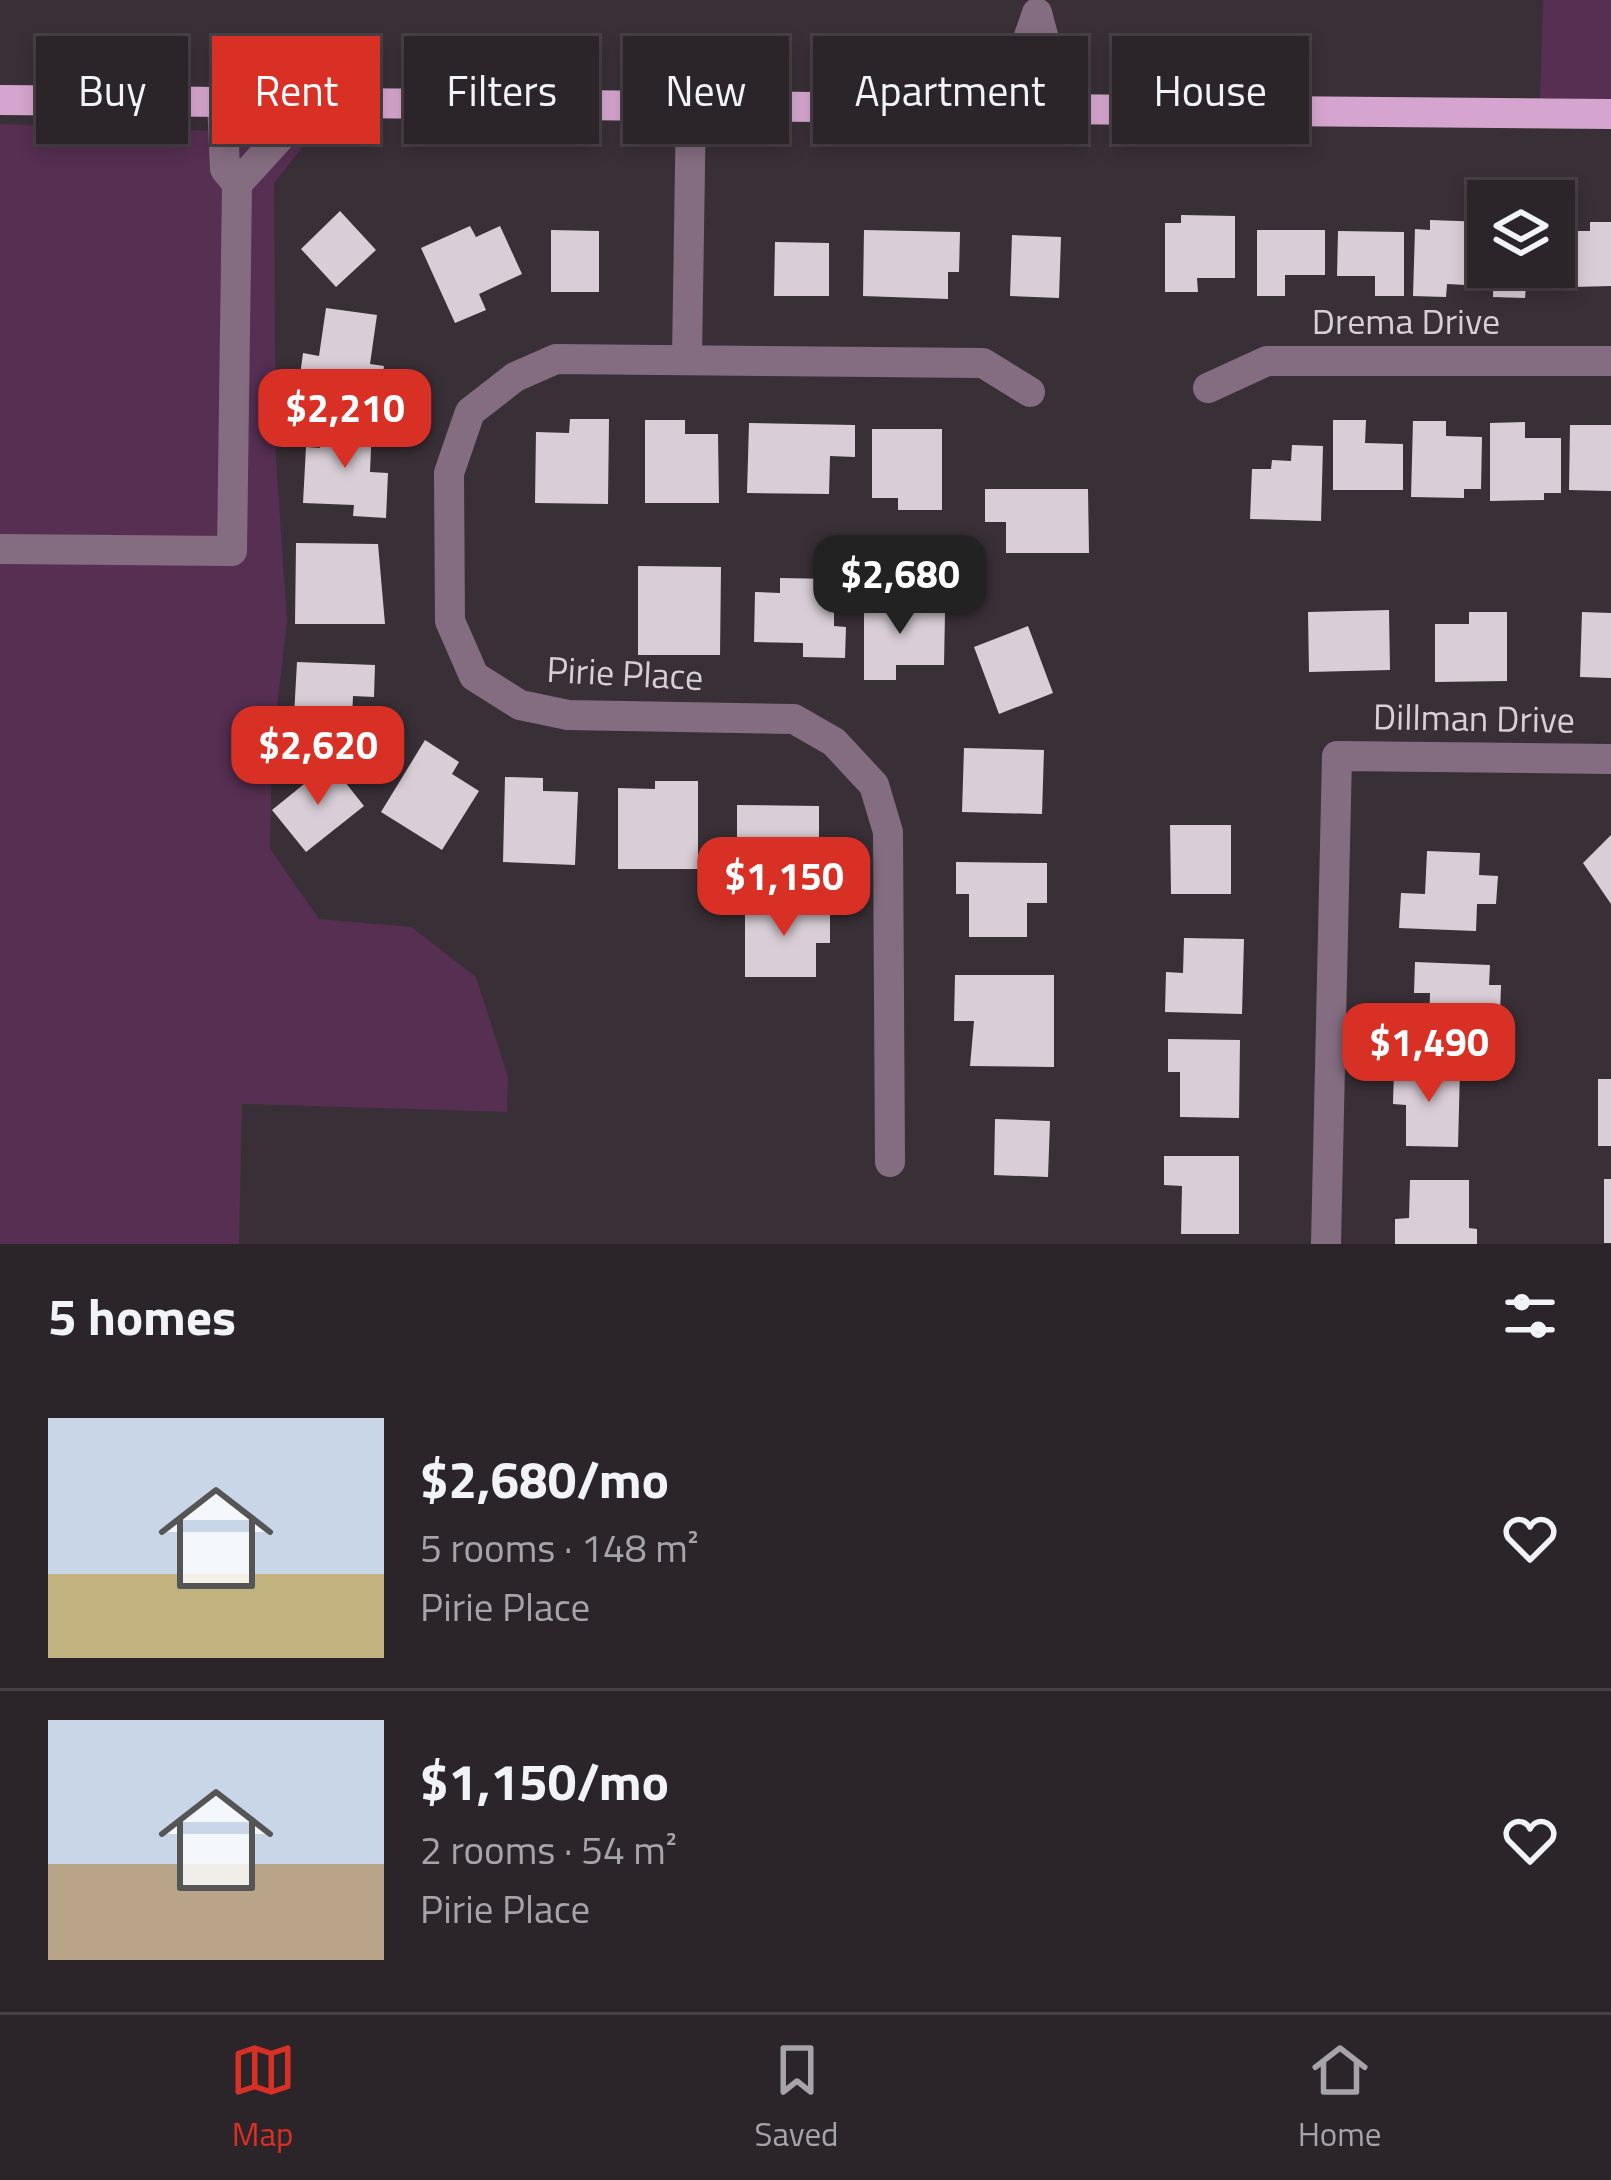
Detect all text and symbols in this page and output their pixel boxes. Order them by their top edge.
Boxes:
chip: Buy [36,36,188,144]
chip: Rent [212,36,380,144]
chip: Filters [404,36,599,144]
chip: New [623,36,789,144]
chip: Apartment [813,36,1088,144]
chip: House [1112,36,1309,144]
map controls [1467,180,1575,288]
button: layers [1467,180,1575,288]
street label: Drema Drive [1312,293,1500,348]
pin: $2,210 [247,369,443,471]
text: $2,210 [285,378,405,437]
pin: $2,680 [802,535,998,637]
text: $2,680 [840,544,960,603]
street label: Pirie Place [545,641,705,704]
street label: Dillman Drive [1373,688,1575,747]
pin: $2,620 [220,706,416,808]
text: $2,620 [258,715,378,774]
pin: $1,150 [686,837,882,939]
text: $1,150 [724,846,844,905]
pin: $1,490 [1331,1003,1527,1105]
text: $1,490 [1369,1012,1489,1071]
text: 5 homes [48,1277,236,1355]
icon: filters [1497,1283,1563,1349]
text: $2,680/mo [420,1440,669,1518]
icon: home [144,1466,288,1610]
icon: heart [1497,1505,1563,1571]
text: 5 rooms · 148 m² [420,1518,699,1577]
text: Pirie Place [420,1577,590,1636]
text: $1,150/mo [420,1742,669,1820]
icon: home [144,1768,288,1912]
icon: heart [1497,1807,1563,1873]
text: 2 rooms · 54 m² [420,1820,677,1879]
text: Pirie Place [420,1879,590,1938]
tab: Map [230,2037,296,2159]
tab: Saved [755,2037,839,2159]
tab: Home [1298,2037,1381,2159]

